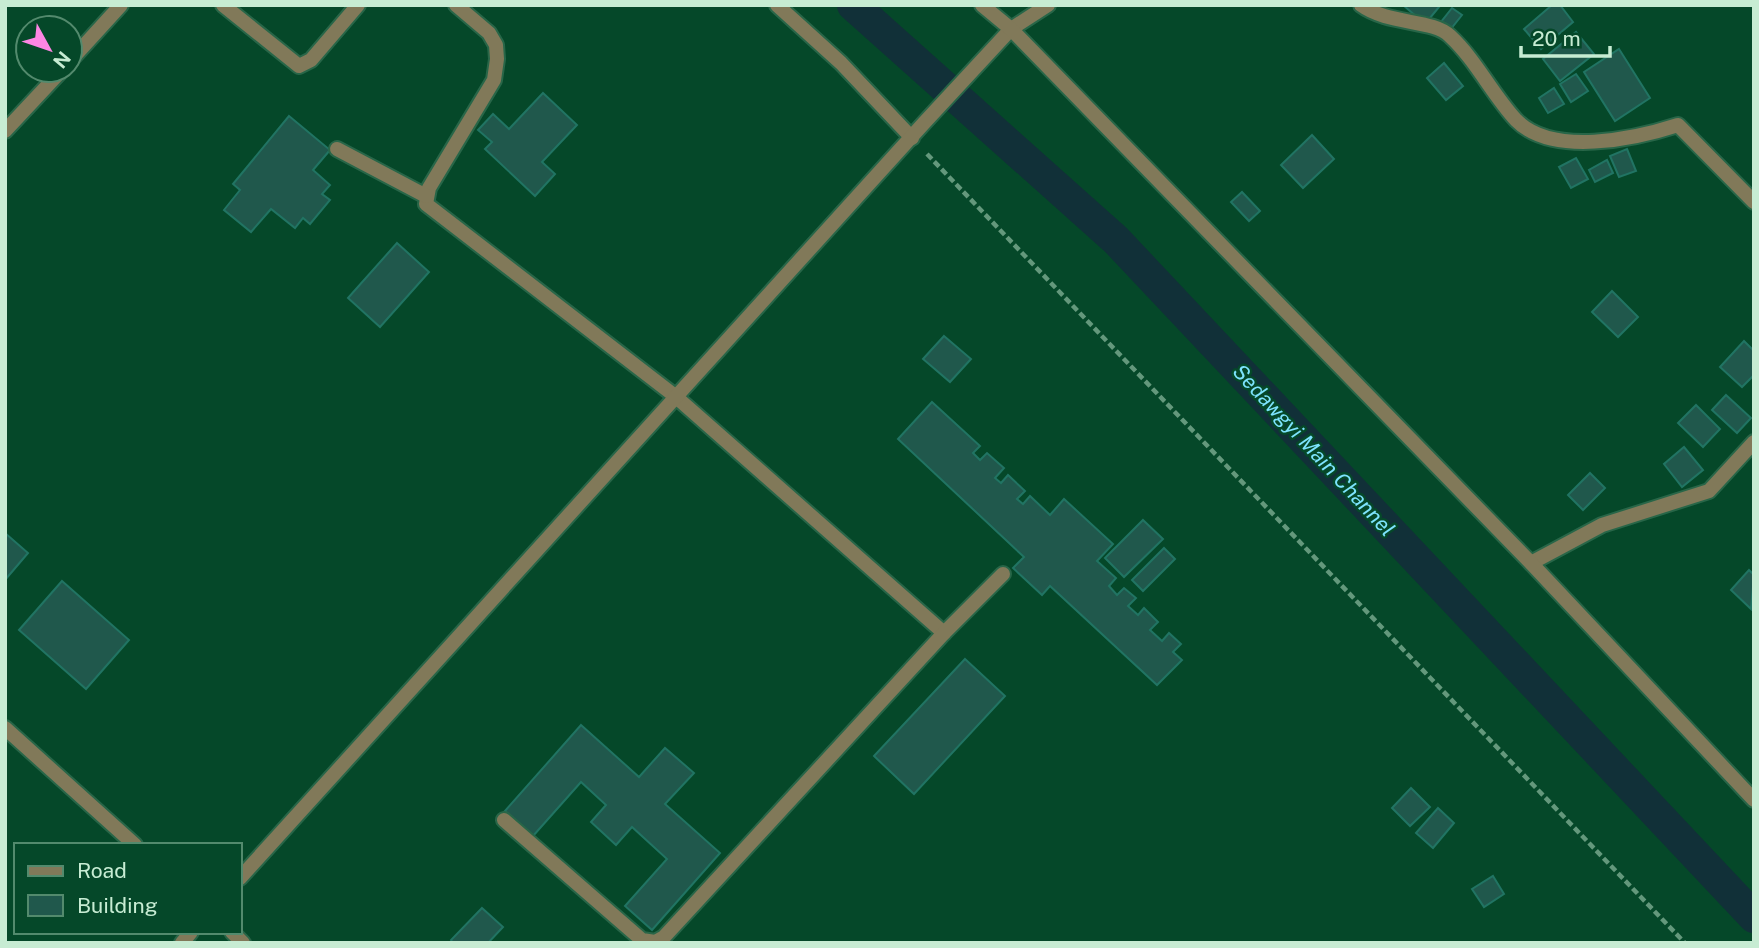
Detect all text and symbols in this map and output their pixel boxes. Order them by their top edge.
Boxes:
north arrow [14,14,84,84]
scale bar [1521,14,1610,58]
text: 20 m [1532,26,1581,51]
text: N [49,47,75,73]
water label: Sedawgyi Main Channel [1228,359,1400,541]
legend [14,843,242,934]
text: Road [77,858,127,883]
text: Building [77,893,158,918]

